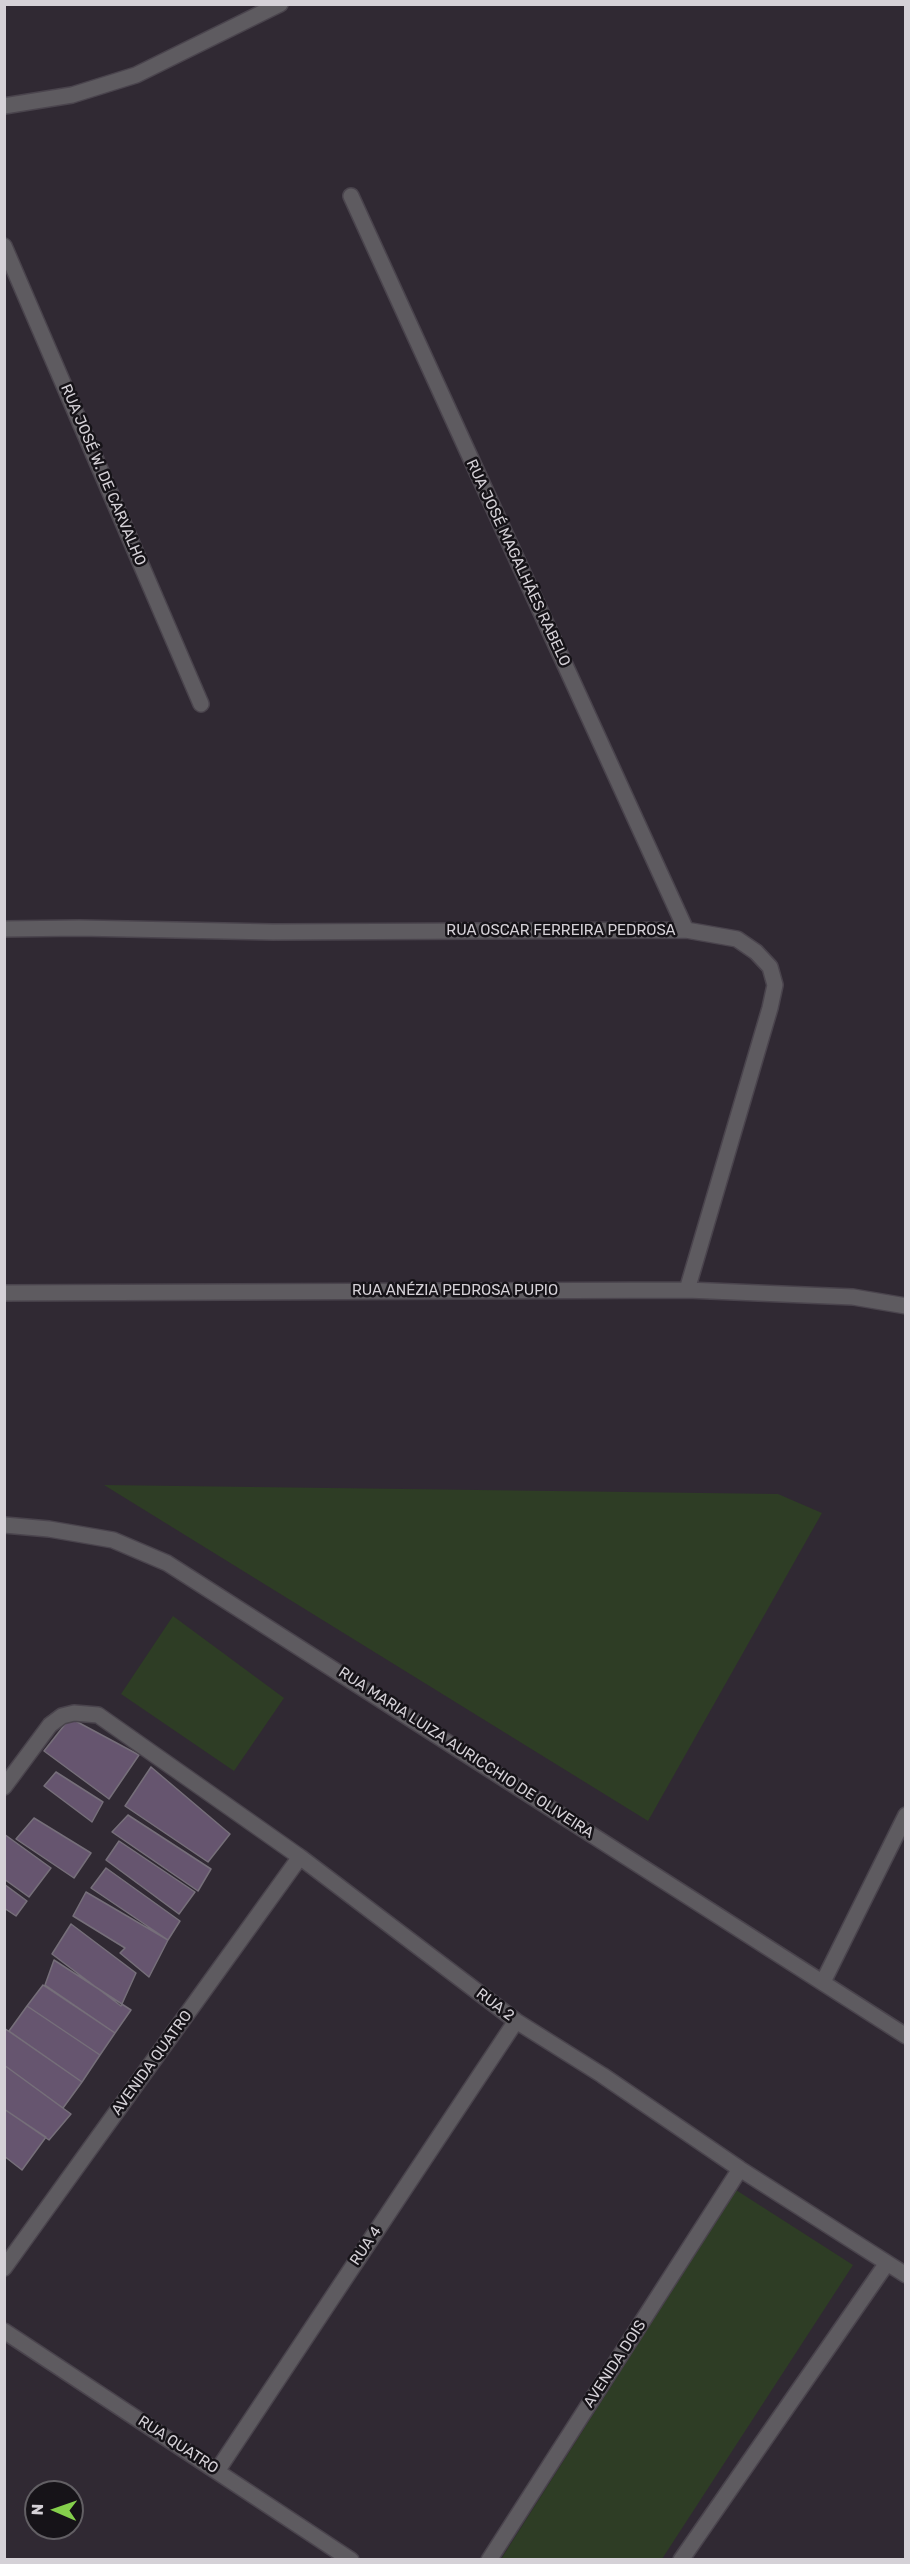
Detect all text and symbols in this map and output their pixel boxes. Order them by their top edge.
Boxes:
street label: RUA JOSÉ W. DE CARVALHO [57,381,149,569]
street label: RUA JOSÉ MAGALHÃES RABELO [462,457,574,669]
street label: RUA OSCAR FERREIRA PEDROSA [446,922,676,940]
street label: RUA ANÉZIA PEDROSA PUPIO [352,1282,558,1300]
street label: RUA MARIA LUIZA AURICCHIO DE OLIVEIRA [335,1664,597,1842]
street label: RUA 2 [473,1985,517,2025]
street label: AVENIDA QUATRO [108,2007,196,2119]
street label: RUA 4 [346,2223,386,2269]
street label: AVENIDA DOIS [580,2317,650,2411]
street label: RUA QUATRO [135,2412,221,2478]
north arrow [24,2480,84,2540]
text: N [28,2503,47,2516]

